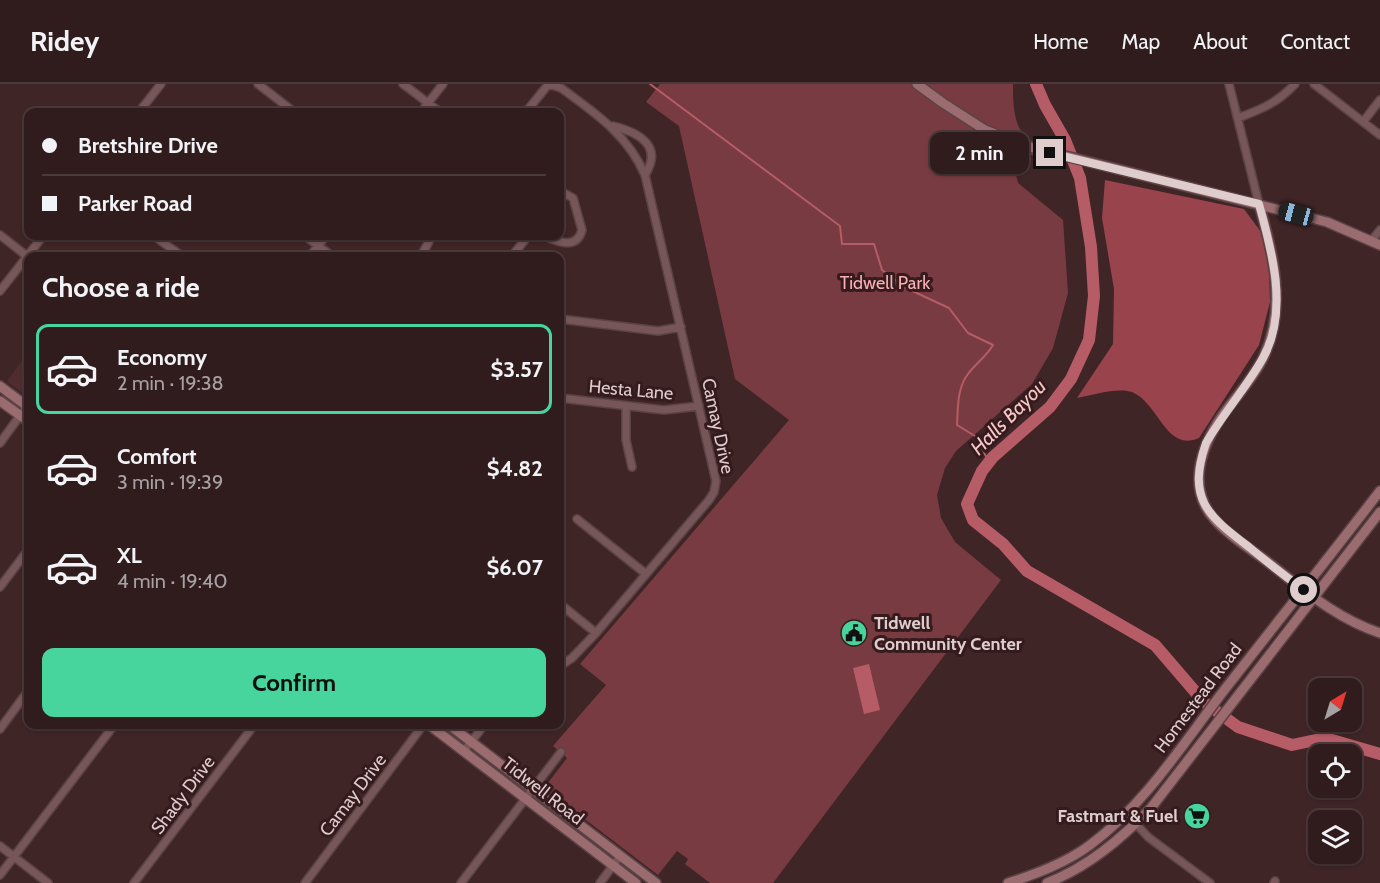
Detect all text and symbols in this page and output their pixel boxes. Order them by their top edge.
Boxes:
text: Ridey [30,24,99,58]
text: Home [1033,29,1089,54]
text: Map [1122,29,1160,54]
text: About [1193,29,1247,54]
text: Contact [1280,29,1350,54]
text: Bretshire Drive [78,132,218,159]
callout: 2 min [930,132,1029,174]
route end [1036,139,1063,166]
text: 2 min [955,141,1004,165]
text: Parker Road [78,190,192,217]
car [1276,201,1316,227]
text: Choose a ride [42,271,200,304]
park label: Tidwell Park [840,272,931,294]
icon: car [45,342,99,396]
text: Economy [117,344,207,371]
text: $3.57 [490,356,543,383]
text: 2 min · 19:38 [117,371,224,395]
water label: Halls Bayou [965,374,1051,460]
street label: Hesta Lane [588,375,674,405]
street label: Camay Drive [697,376,739,476]
icon: car [45,441,99,495]
text: Comfort [117,443,196,470]
text: $4.82 [487,455,543,482]
text: 3 min · 19:39 [117,470,223,494]
icon: car [45,540,99,594]
text: XL [117,542,142,569]
text: $6.07 [486,554,543,581]
text: 4 min · 19:40 [117,569,227,593]
route start [1290,576,1317,603]
place label: Tidwell Community Center [874,612,1022,655]
public building icon: Tidwell Community Center [839,618,869,648]
street label: Homestead Road [1150,639,1246,757]
button: Confirm [42,648,546,717]
north arrow [1308,678,1362,732]
map controls [1308,678,1362,864]
button: locate [1308,744,1362,798]
street label: Camay Drive [315,750,391,840]
street label: Shady Drive [146,752,220,838]
street label: Tidwell Road [498,752,588,830]
supermarket icon: Fastmart & Fuel [1182,801,1212,831]
place label: Fastmart & Fuel [1058,805,1178,827]
button: layers [1308,810,1362,864]

